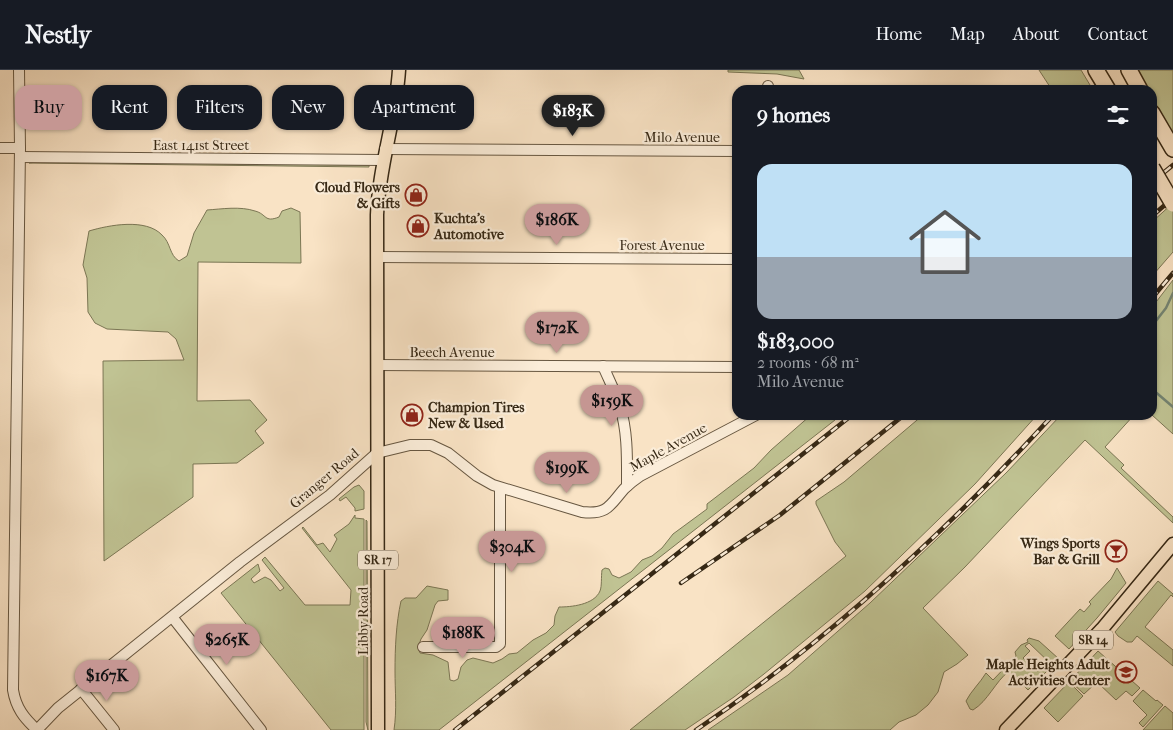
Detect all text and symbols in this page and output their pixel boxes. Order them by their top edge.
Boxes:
text: Nestly [25,21,91,49]
text: Home [875,24,922,45]
text: Map [950,24,985,45]
text: About [1013,24,1059,45]
text: Contact [1087,24,1148,45]
chip: Buy [15,85,82,130]
chip: Rent [92,85,167,130]
chip: Filters [177,85,262,130]
chip: New [272,85,344,130]
chip: Apartment [354,85,474,130]
pin: $183K [538,94,608,137]
text: $183K [553,101,593,120]
icon: filters [1104,101,1132,129]
text: 9 homes [757,103,830,127]
street label: Milo Avenue [644,129,720,146]
street label: East 141st Street [153,137,249,154]
place label: Cloud Flowers & Gifts [315,179,401,212]
shop icon: Cloud Flowers & Gifts [404,183,428,207]
icon: home [900,197,990,287]
pin: $186K [522,204,592,246]
place label: Kuchta’s Automotive [433,210,504,243]
text: $186K [536,210,578,229]
shop icon: Kuchta’s Automotive [406,214,430,238]
street label: Forest Avenue [619,237,705,254]
pin: $172K [522,312,592,354]
text: $172K [536,318,578,337]
text: $183,000 [757,329,834,353]
street label: Beech Avenue [409,344,495,361]
text: 2 rooms · 68 m² [757,353,859,372]
text: Milo Avenue [757,372,844,391]
pin: $159K [577,384,647,427]
text: $159K [591,391,633,410]
place label: Champion Tires New & Used [428,399,525,432]
shop icon: Champion Tires New & Used [400,403,424,427]
street label: Maple Avenue [627,419,710,476]
street label: Granger Road [286,444,363,512]
pin: $199K [532,452,602,494]
text: $199K [546,458,588,477]
pin: $304K [477,530,547,573]
place label: Wings Sports Bar & Grill [1019,535,1101,568]
text: $304K [489,537,535,556]
bar icon: Wings Sports Bar & Grill [1104,539,1128,563]
road number: SR 17 [358,550,398,570]
street label: Libby Road [355,586,372,655]
pin: $188K [428,616,498,659]
text: $188K [442,623,484,642]
pin: $265K [192,624,262,666]
text: $265K [205,630,249,649]
road number: SR 14 [1073,630,1113,650]
place label: Maple Heights Adult Activities Center [985,656,1111,689]
pin: $167K [72,660,142,702]
school or university icon: Maple Heights Adult Activities Center [1114,660,1138,684]
text: $167K [86,666,128,685]

